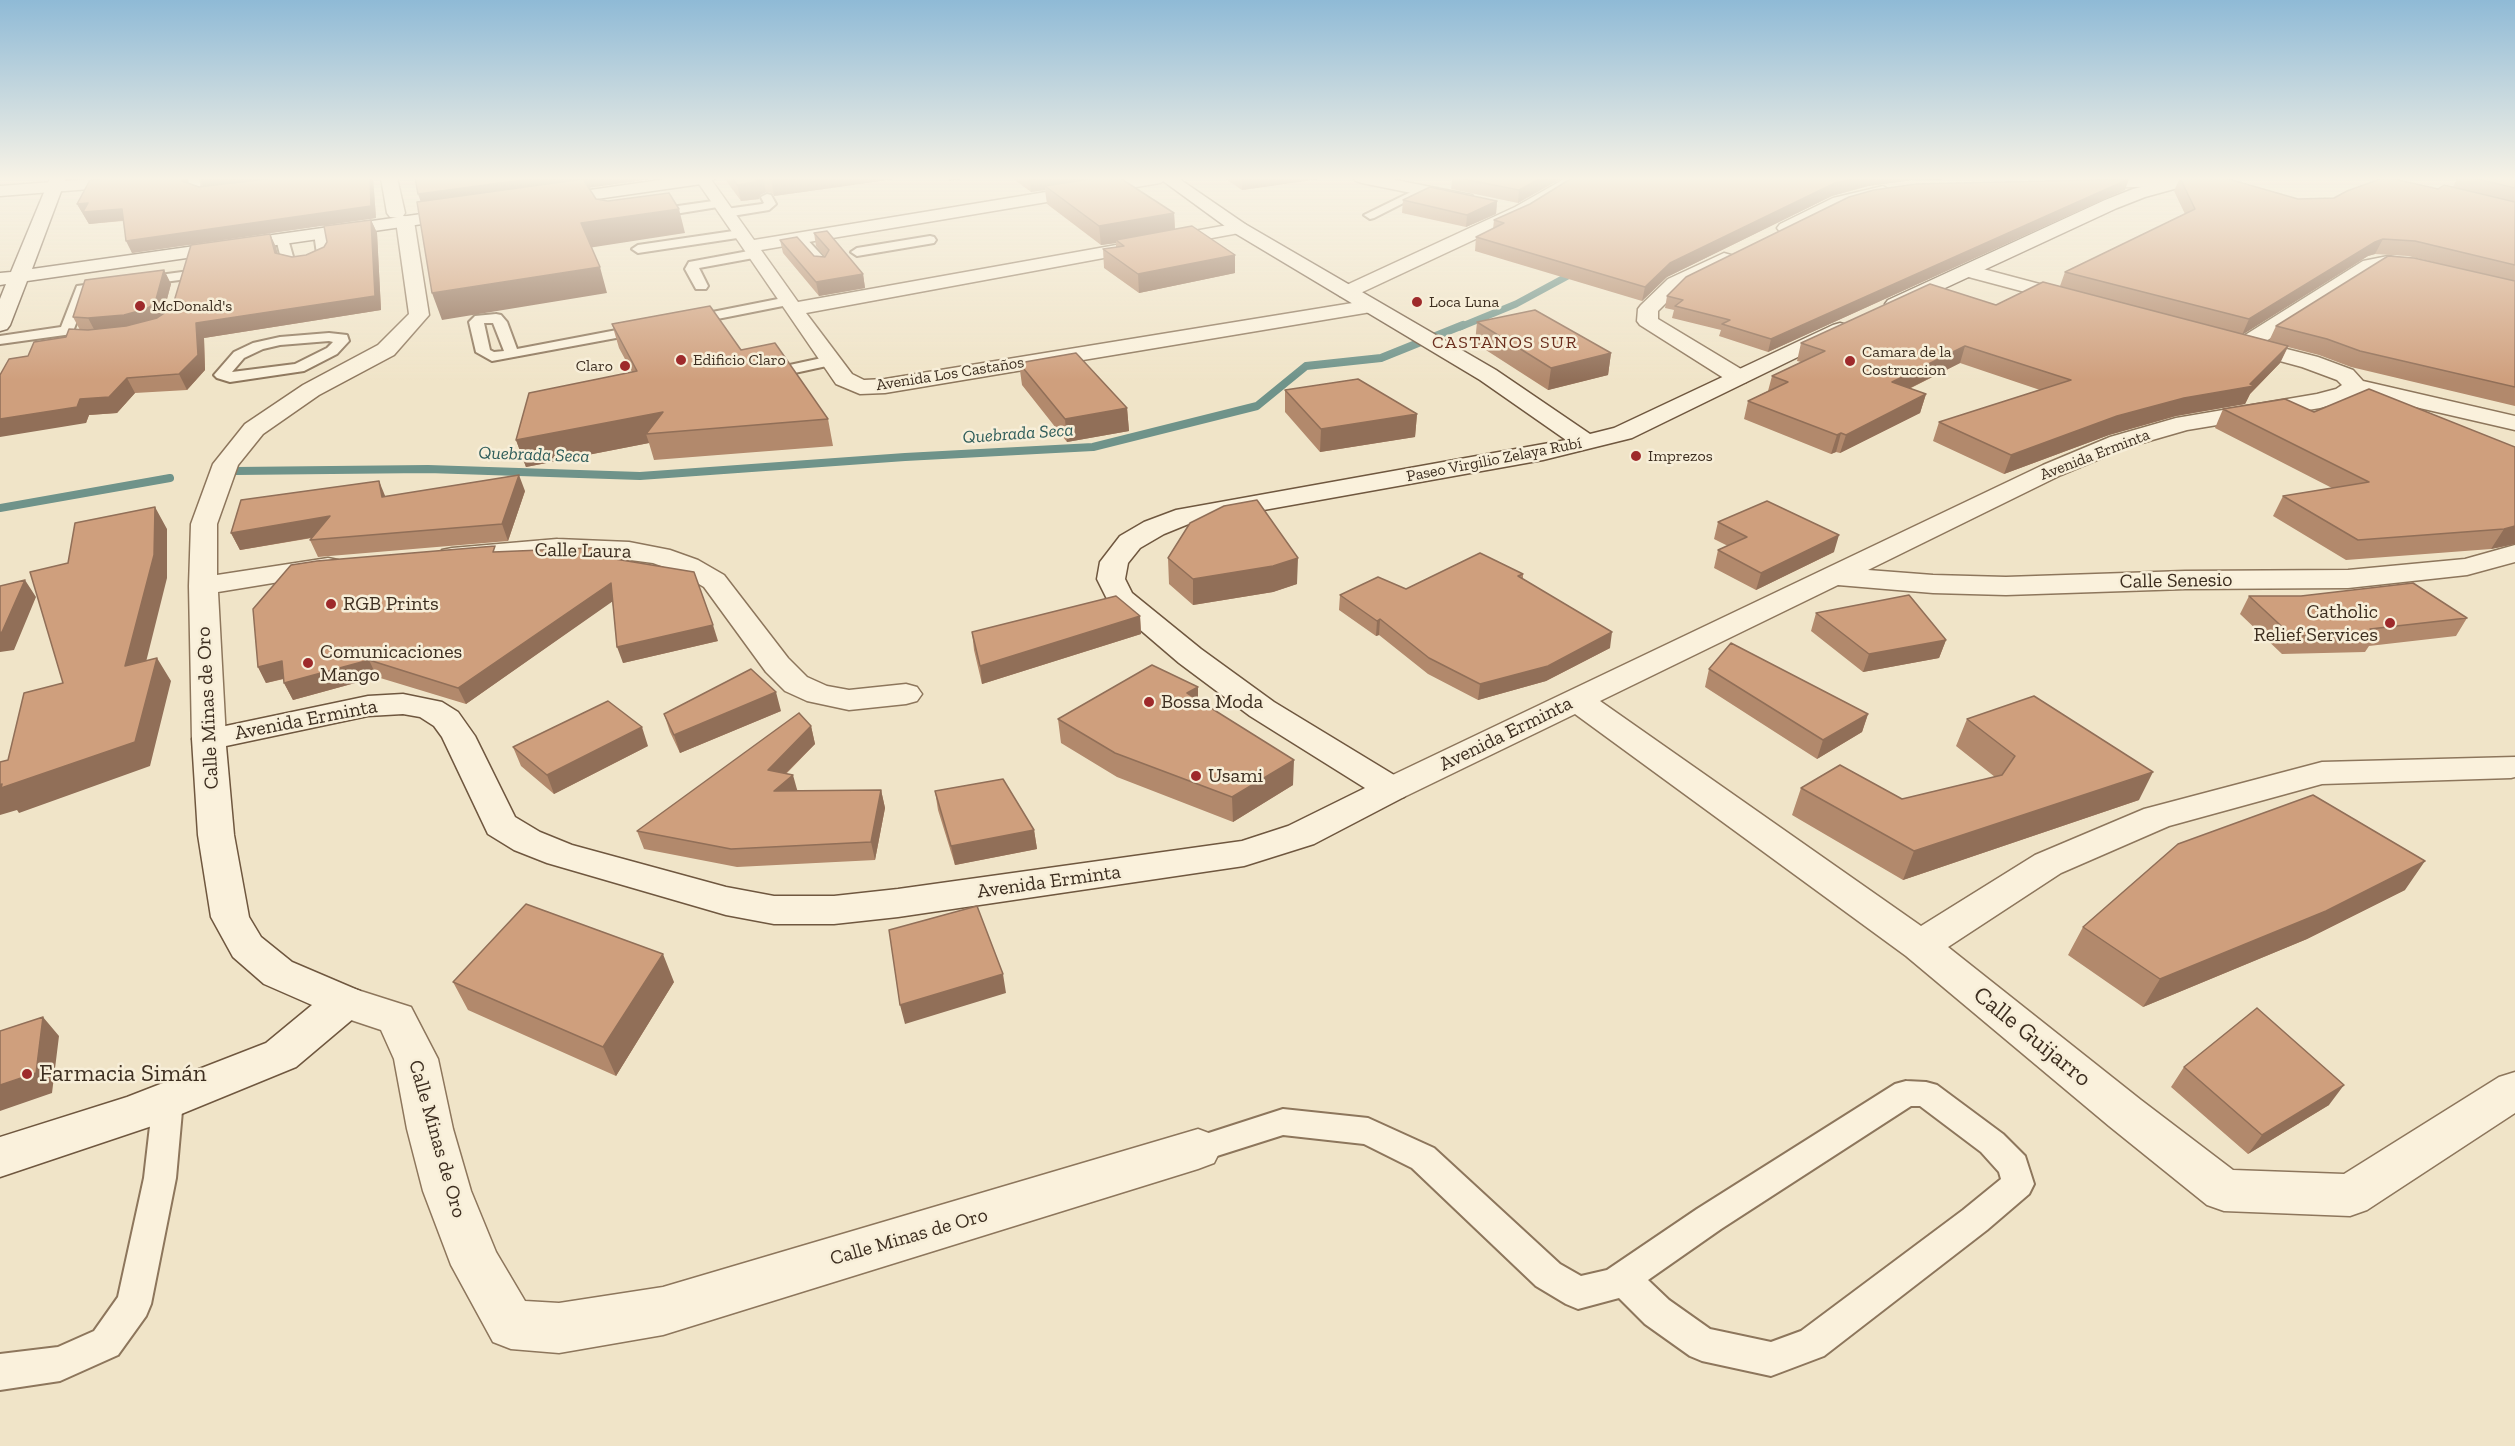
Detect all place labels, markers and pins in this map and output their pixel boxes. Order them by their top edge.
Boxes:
place label: Loca Luna [1429,292,1499,312]
marker: Loca Luna [1410,295,1424,309]
place label: McDonald's [152,296,232,316]
marker: McDonald's [133,299,147,313]
place label: Camara de la Costruccion [1862,342,1952,380]
place label: Edificio Claro [693,350,786,370]
marker: Edificio Claro [674,353,688,367]
marker: Camara de la Costruccion [1843,354,1857,368]
place label: Claro [576,356,613,376]
marker: Claro [618,359,632,373]
place label: Imprezos [1648,446,1713,466]
marker: Imprezos [1629,449,1643,463]
place label: RGB Prints [343,592,439,616]
marker: RGB Prints [324,597,338,611]
place label: Catholic Relief Services [2254,600,2378,647]
marker: Catholic Relief Services [2383,616,2397,630]
place label: Comunicaciones Mango [320,640,462,687]
marker: Comunicaciones Mango [301,656,315,670]
place label: Bossa Moda [1161,690,1263,714]
marker: Bossa Moda [1142,695,1156,709]
place label: Usami [1208,764,1263,788]
marker: Usami [1189,769,1203,783]
place label: Farmacia Simán [39,1060,206,1088]
marker: Farmacia Simán [20,1067,34,1081]

